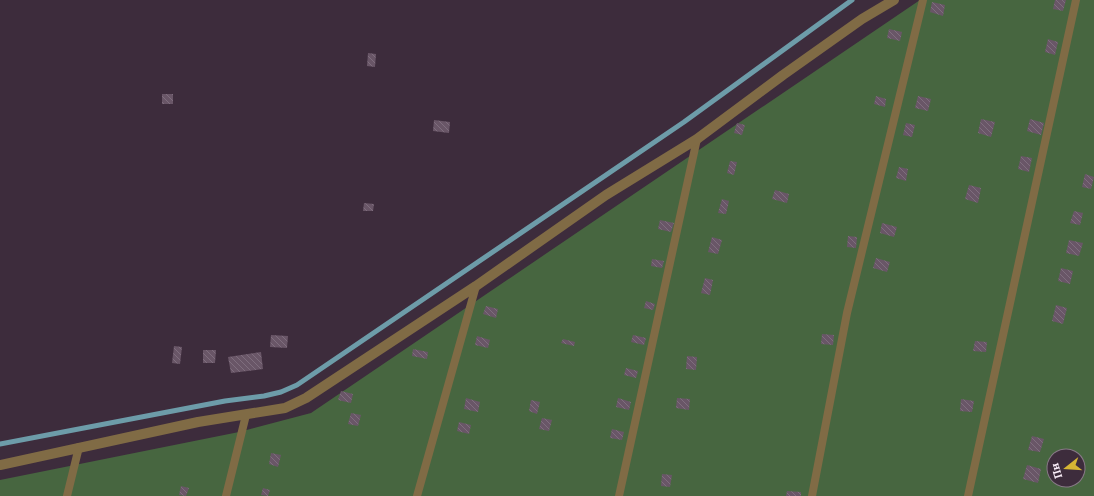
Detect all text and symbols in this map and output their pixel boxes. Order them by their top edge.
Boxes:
north arrow [1046,448,1086,488]
text: Пн [1047,461,1065,481]

